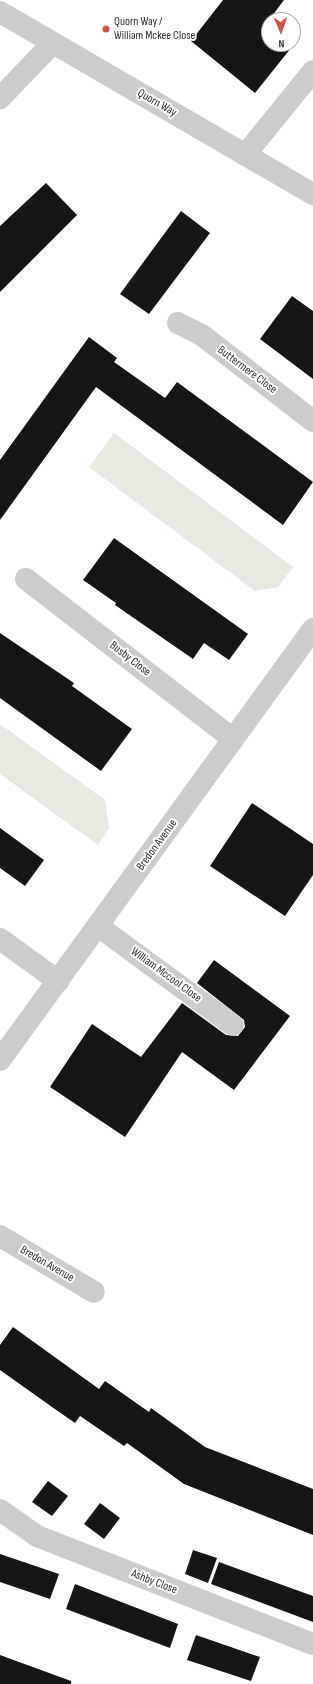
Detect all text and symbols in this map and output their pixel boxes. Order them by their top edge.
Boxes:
north arrow [261,12,301,52]
place label: Quorn Way / William Mckee Close [114,15,195,43]
marker: Quorn Way / William Mckee Close [101,24,111,34]
text: N [278,37,285,50]
street label: Quorn Way [135,86,179,120]
street label: Buttermere Close [215,343,279,397]
street label: Busby Close [107,638,153,680]
street label: Bredon Avenue [134,817,180,873]
street label: William Mccool Close [128,944,204,1006]
street label: Bredon Avenue [18,1243,76,1285]
street label: Ashby Close [129,1567,179,1597]

